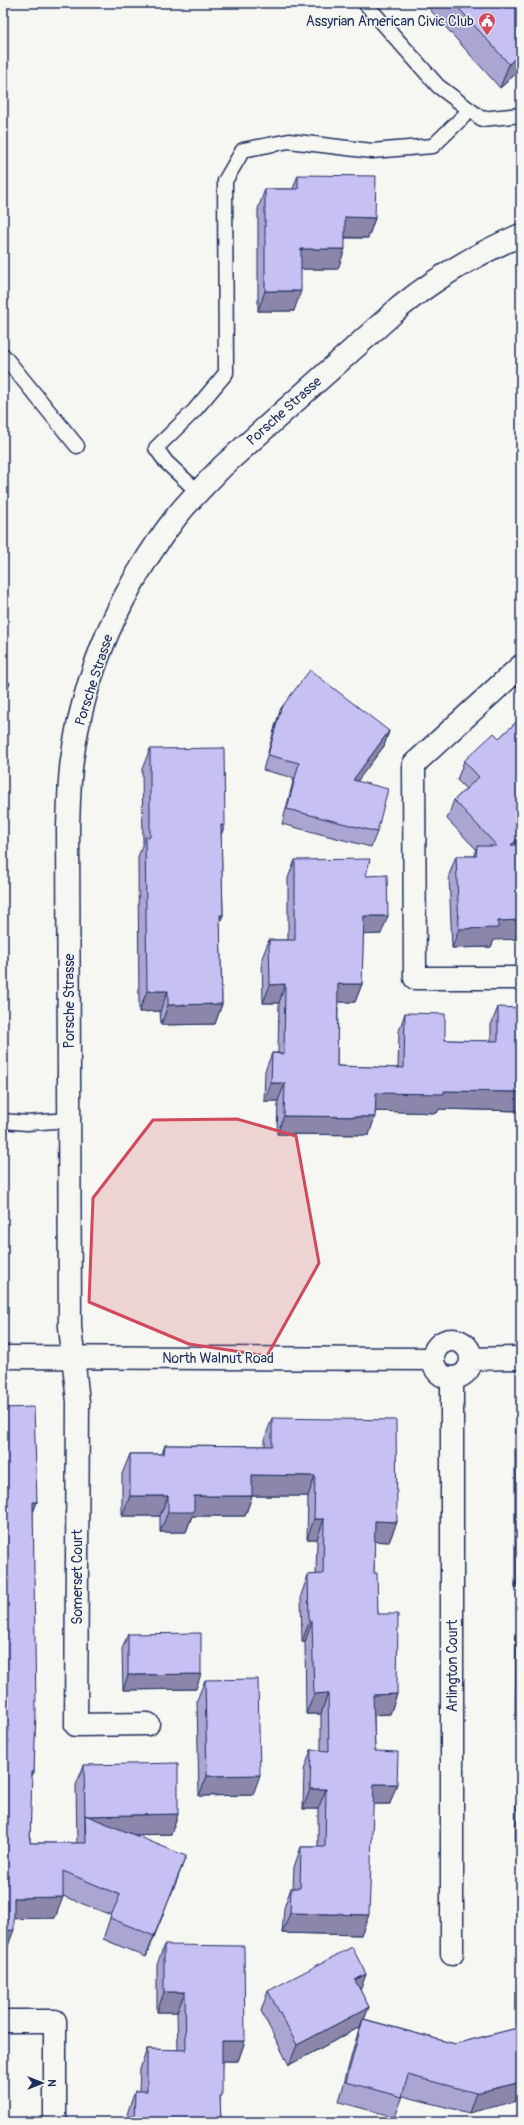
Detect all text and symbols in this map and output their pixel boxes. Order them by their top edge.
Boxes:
public building icon: Assyrian American Civic Club [477,11,497,36]
place label: Assyrian American Civic Club [306,13,474,30]
street label: Porsche Strasse [243,373,325,449]
street label: Porsche Strasse [71,632,117,728]
street label: Porsche Strasse [61,953,78,1048]
street label: North Walnut Road [162,1350,274,1367]
street label: Somerset Court [69,1529,86,1625]
street label: Arlington Court [444,1619,461,1712]
north arrow [22,2063,62,2103]
text: N [45,2079,58,2087]

